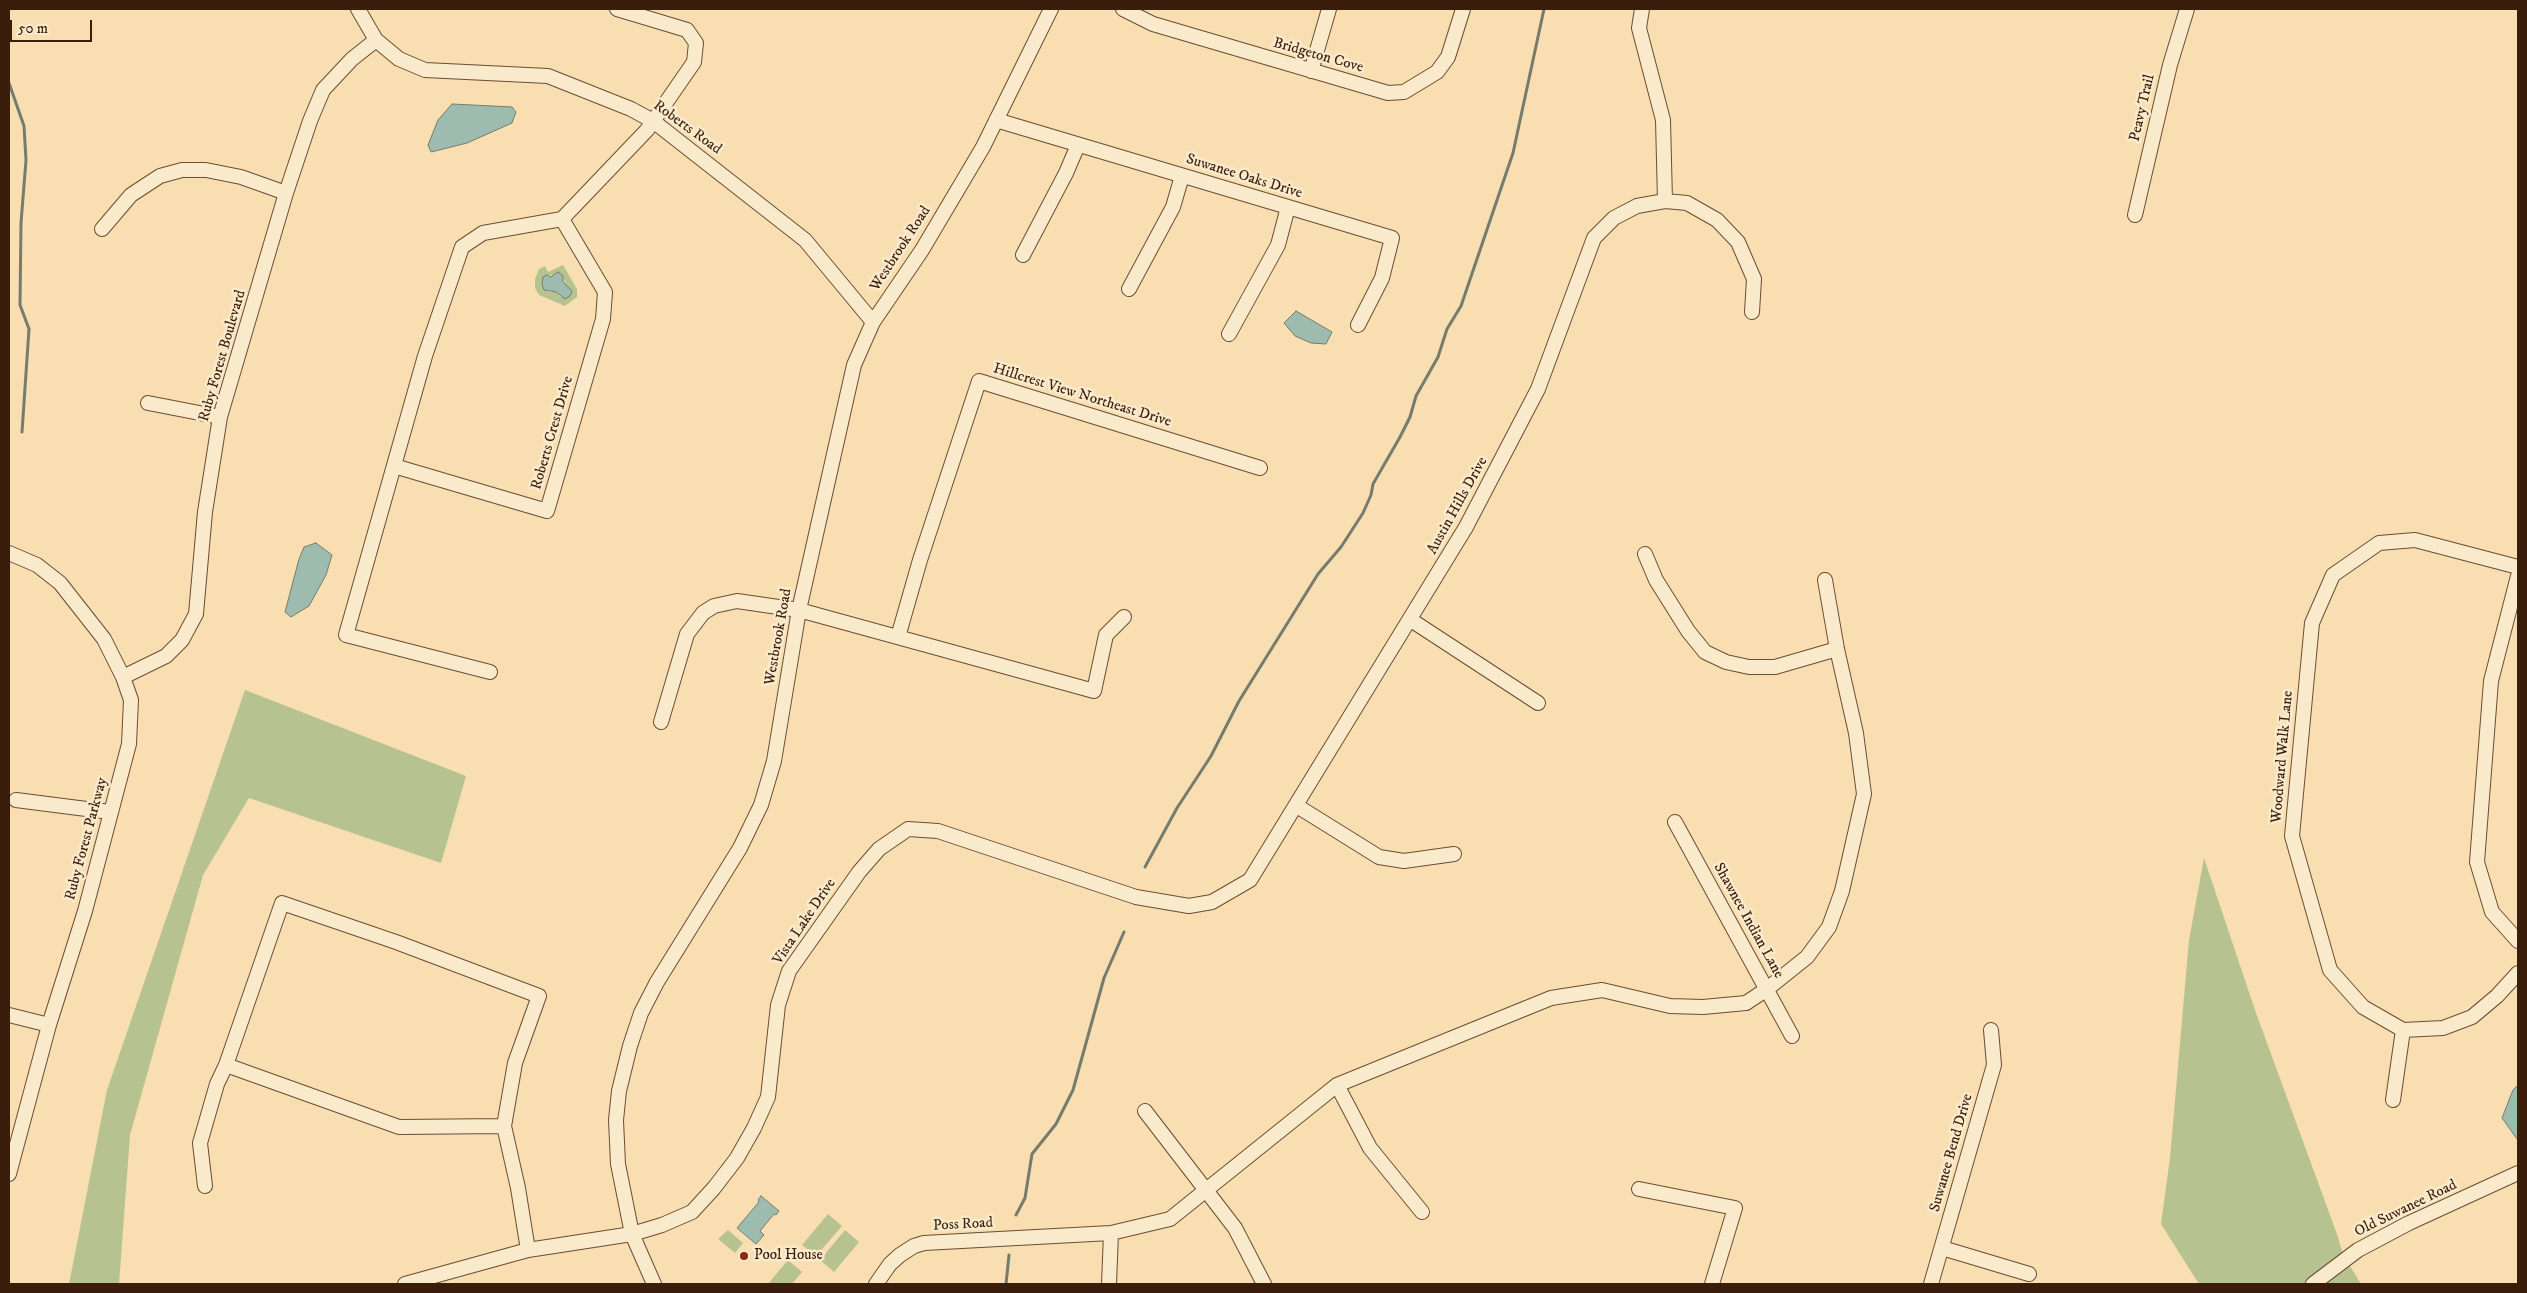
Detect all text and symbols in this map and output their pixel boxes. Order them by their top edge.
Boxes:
scale bar [12,10,95,42]
text: 50 m [18,19,48,38]
street label: Bridgeton Cove [1271,35,1365,77]
street label: Peavy Trail [2127,73,2159,143]
street label: Roberts Road [649,97,725,159]
street label: Suwanee Oaks Drive [1184,151,1304,203]
street label: Westbrook Road [867,203,935,295]
street label: Ruby Forest Boulevard [196,288,250,424]
street label: Hillcrest View Northeast Drive [991,360,1173,432]
street label: Roberts Crest Drive [528,374,578,492]
street label: Austin Hills Drive [1424,454,1492,558]
street label: Westbrook Road [762,587,796,687]
street label: Woodward Walk Lane [2268,690,2298,824]
street label: Ruby Forest Parkway [62,776,112,902]
street label: Shawnee Indian Lane [1709,860,1787,982]
street label: Vista Lake Drive [770,876,840,968]
street label: Suwanee Bend Drive [1927,1092,1977,1214]
street label: Old Suwanee Road [2352,1177,2460,1241]
street label: Poss Road [933,1214,993,1236]
place label: Pool House [754,1247,823,1265]
marker: Pool House [738,1250,750,1262]

